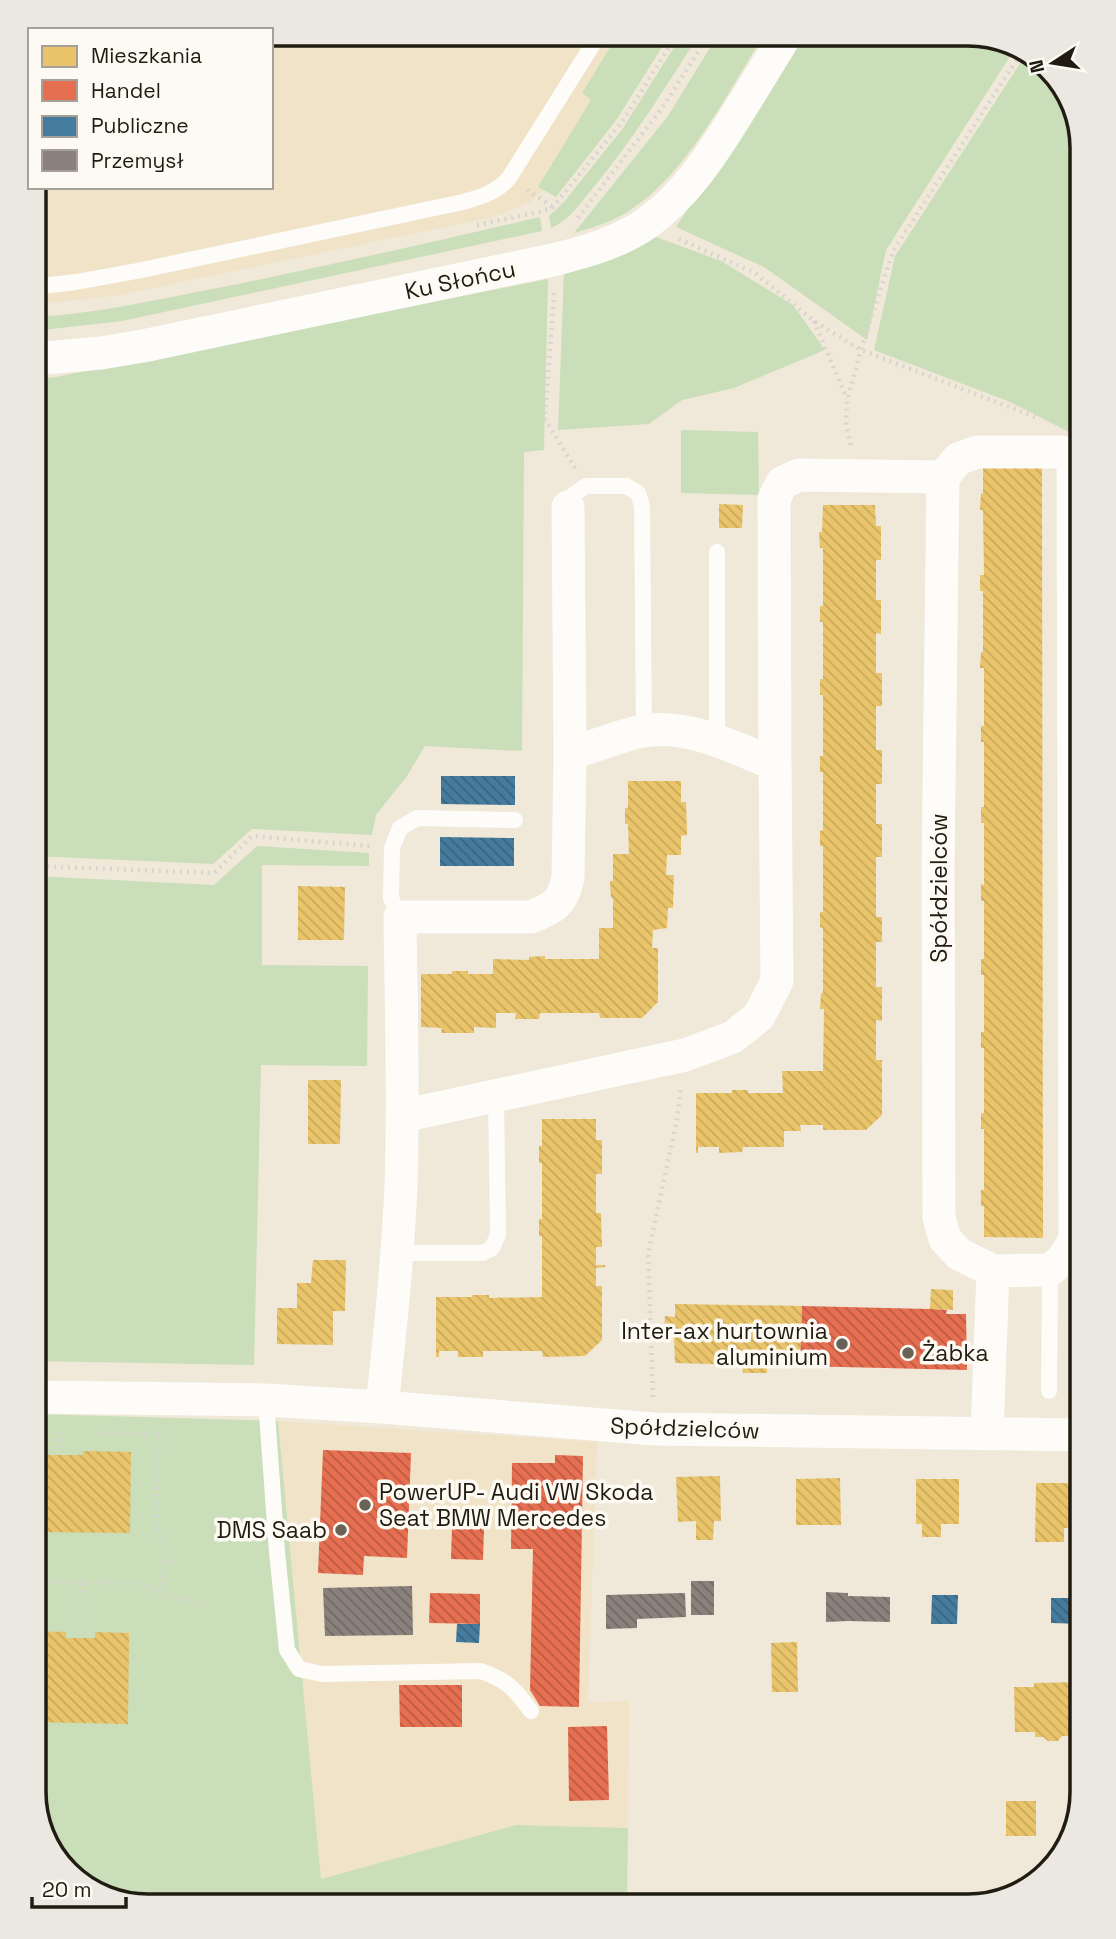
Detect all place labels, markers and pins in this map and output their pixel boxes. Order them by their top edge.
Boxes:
place label: Inter-ax hurtownia aluminium [621,1316,828,1372]
marker: Inter-ax hurtownia aluminium [834,1336,850,1352]
place label: Żabka [922,1338,989,1368]
marker: Żabka [900,1345,916,1361]
place label: PowerUP- Audi VW Skoda Seat BMW Mercedes [379,1477,653,1533]
marker: PowerUP- Audi VW Skoda Seat BMW Mercedes [357,1497,373,1513]
place label: DMS Saab [217,1515,327,1545]
marker: DMS Saab [333,1522,349,1538]

